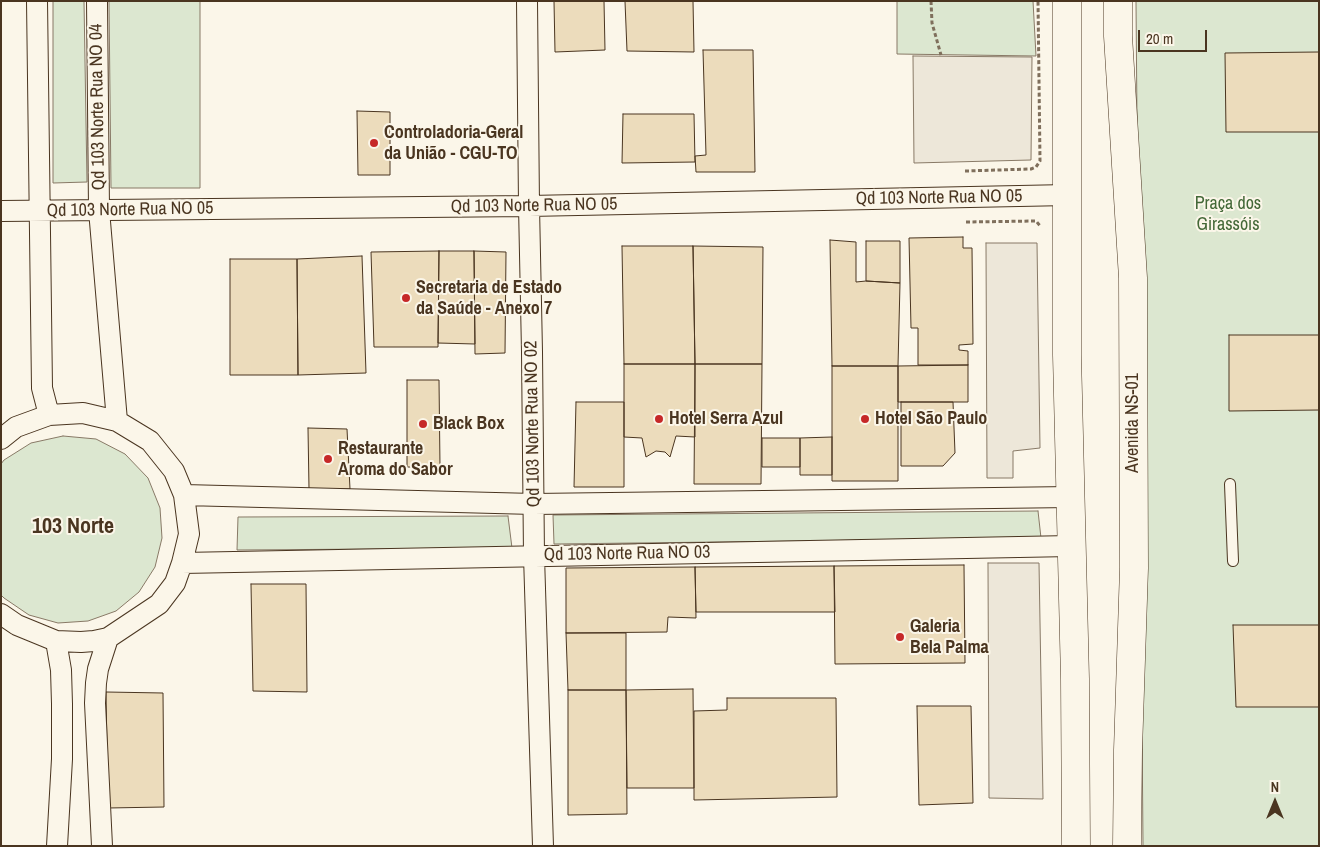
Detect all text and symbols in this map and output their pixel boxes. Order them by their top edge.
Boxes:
scale bar [1140,20,1209,52]
street label: Qd 103 Norte Rua NO 04 [86,24,110,190]
text: 20 m [1146,28,1173,49]
place label: Controladoria-Geral da União - CGU-TO [384,122,523,164]
marker: Controladoria-Geral da União - CGU-TO [368,137,380,149]
street label: Qd 103 Norte Rua NO 05 [856,186,1022,210]
park label: Praça dos Girassóis [1195,193,1261,235]
street label: Qd 103 Norte Rua NO 05 [451,194,617,218]
street label: Qd 103 Norte Rua NO 05 [47,198,213,222]
place label: Secretaria de Estado da Saúde - Anexo 7 [416,277,562,320]
marker: Secretaria de Estado da Saúde - Anexo 7 [400,292,412,304]
street label: Qd 103 Norte Rua NO 02 [521,341,545,507]
street label: Avenida NS-01 [1122,373,1144,473]
place label: Hotel Serra Azul [669,408,783,430]
place label: Hotel São Paulo [875,408,987,430]
place label: Black Box [433,413,504,435]
marker: Hotel Serra Azul [653,413,665,425]
marker: Hotel São Paulo [859,413,871,425]
marker: Black Box [417,418,429,430]
place label: Restaurante Aroma do Sabor [338,438,453,480]
marker: Restaurante Aroma do Sabor [322,453,334,465]
district label: 103 Norte [32,514,114,540]
street label: Qd 103 Norte Rua NO 03 [544,542,710,566]
place label: Galeria Bela Palma [910,616,989,659]
marker: Galeria Bela Palma [894,631,906,643]
north arrow [1250,777,1300,827]
text: N [1271,778,1279,796]

